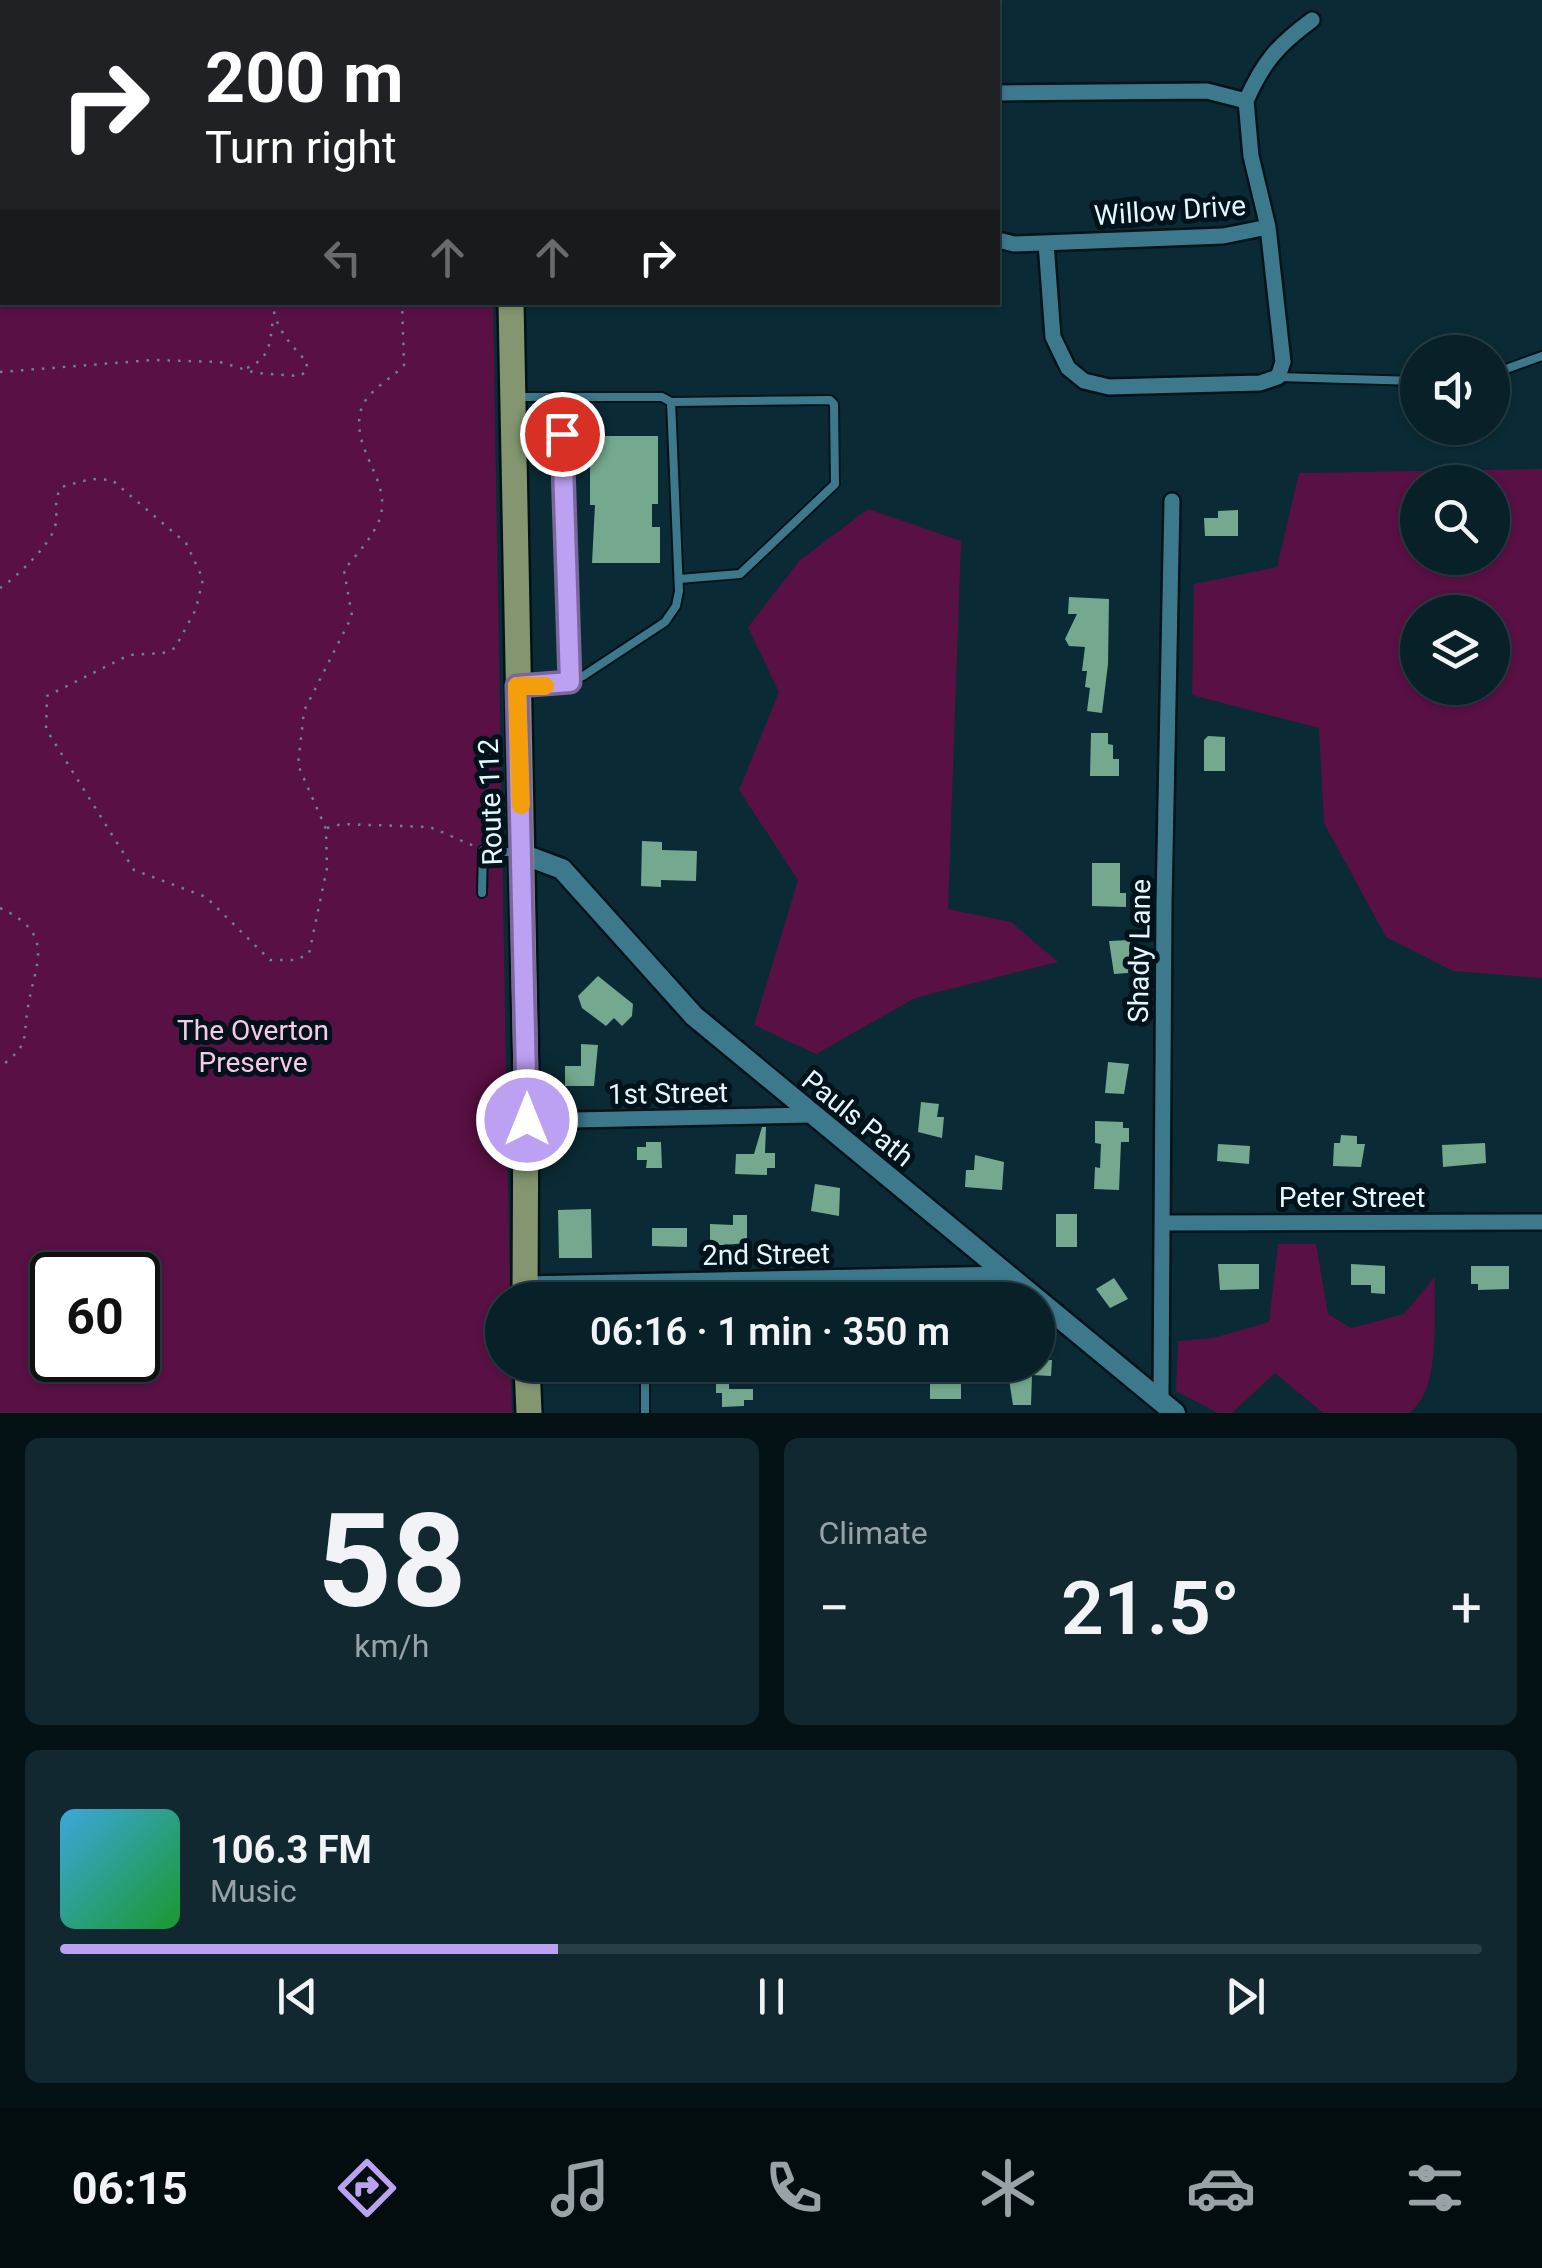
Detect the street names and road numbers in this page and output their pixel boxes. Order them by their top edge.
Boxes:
street label: Willow Drive [1093,189,1247,232]
street label: Route 112 [472,738,509,866]
street label: Shady Lane [1122,879,1157,1023]
street label: Pauls Path [795,1063,920,1173]
street label: 1st Street [608,1076,728,1111]
street label: Peter Street [1279,1181,1425,1214]
street label: 2nd Street [702,1237,830,1272]

